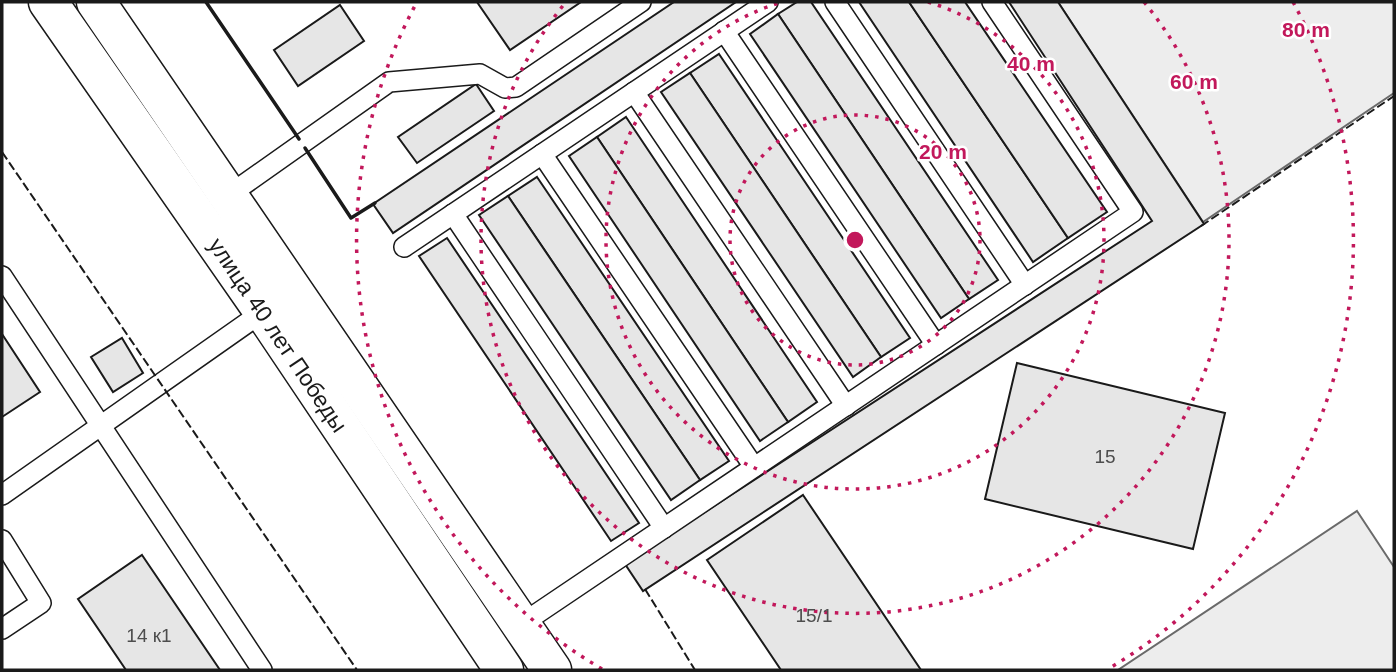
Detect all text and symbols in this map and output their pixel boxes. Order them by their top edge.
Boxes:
text: 80 m [1282,18,1330,41]
text: 40 m [1007,52,1055,75]
text: 60 m [1170,70,1218,93]
text: 20 m [919,140,967,163]
centre of rings [843,228,867,252]
street label: улица 40 лет Победы [203,233,353,437]
house number: 15 [1094,446,1116,467]
house number: 15/1 [796,605,832,626]
house number: 14 к1 [126,625,172,646]

